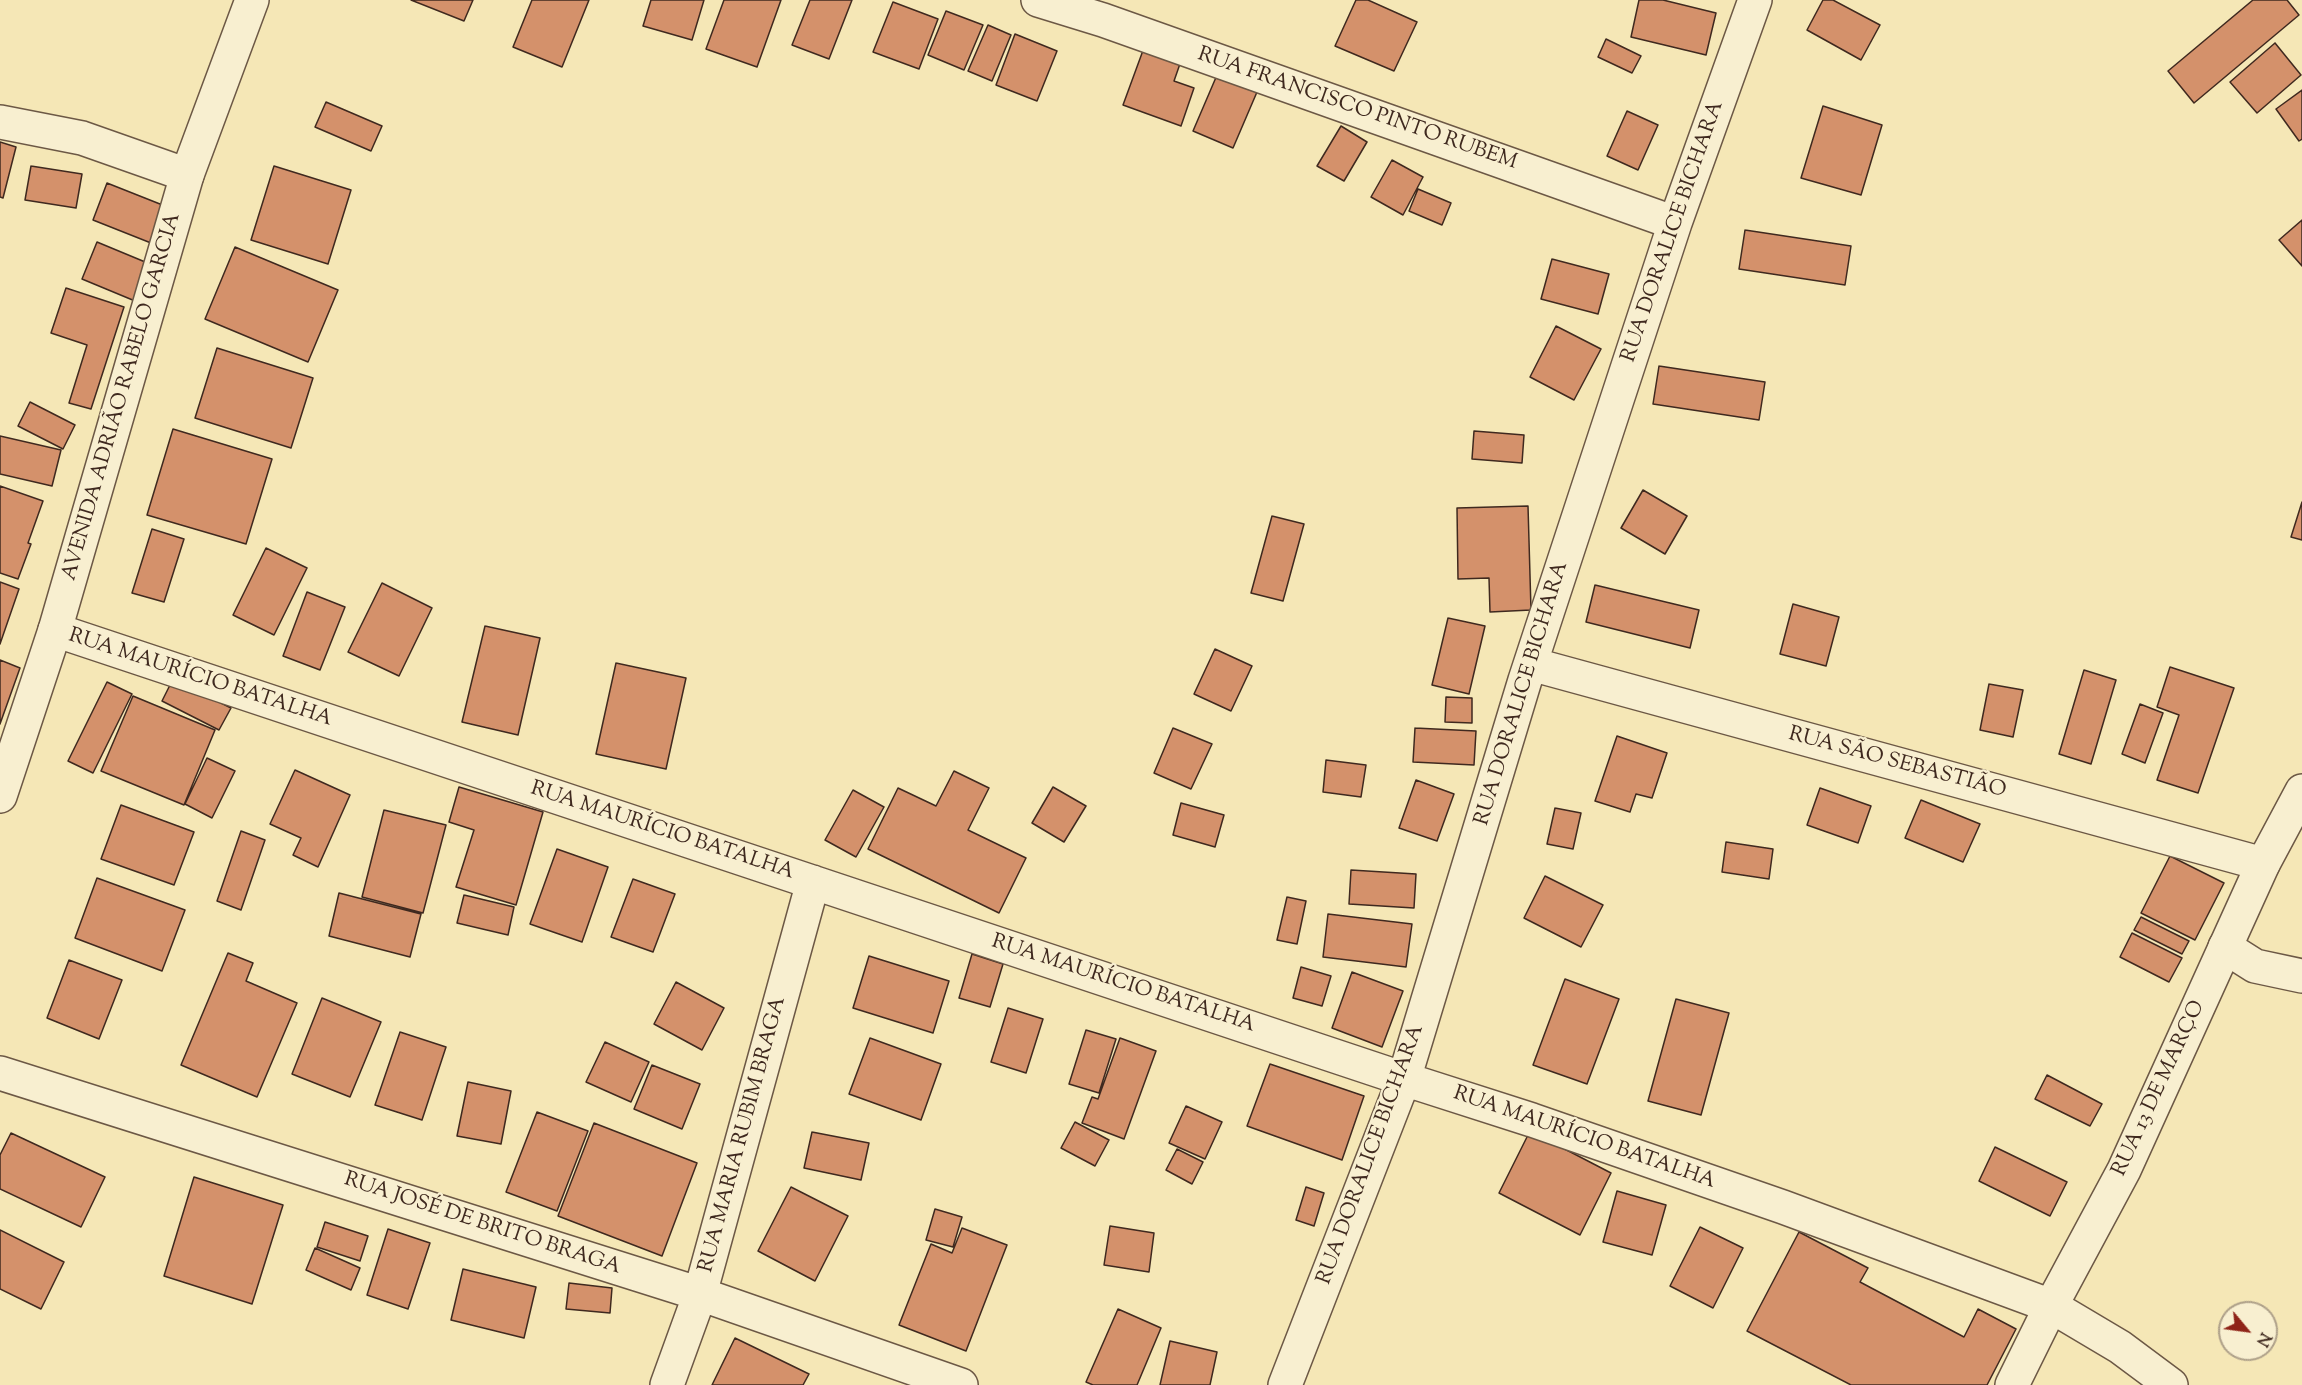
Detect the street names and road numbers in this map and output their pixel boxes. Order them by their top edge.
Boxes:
street label: RUA FRANCISCO PINTO RUBEM [1194,43,1520,177]
street label: RUA DORALICE BICHARA [1617,98,1731,366]
street label: AVENIDA ADRIÃO RABELO GARCIA [58,210,188,584]
street label: RUA DORALICE BICHARA [1471,559,1575,829]
street label: RUA MAURÍCIO BATALHA [65,624,335,734]
street label: RUA SÃO SEBASTIÃO [1785,723,2009,805]
street label: RUA MAURÍCIO BATALHA [527,777,797,887]
street label: RUA MAURÍCIO BATALHA [988,930,1258,1040]
street label: RUA MARIA RUBIM BRAGA [695,994,793,1276]
street label: RUA 13 DE MARÇO [2108,997,2212,1181]
street label: RUA DORALICE BICHARA [1313,1022,1431,1288]
street label: RUA MAURÍCIO BATALHA [1450,1082,1718,1196]
street label: RUA JOSÉ DE BRITO BRAGA [340,1168,624,1282]

